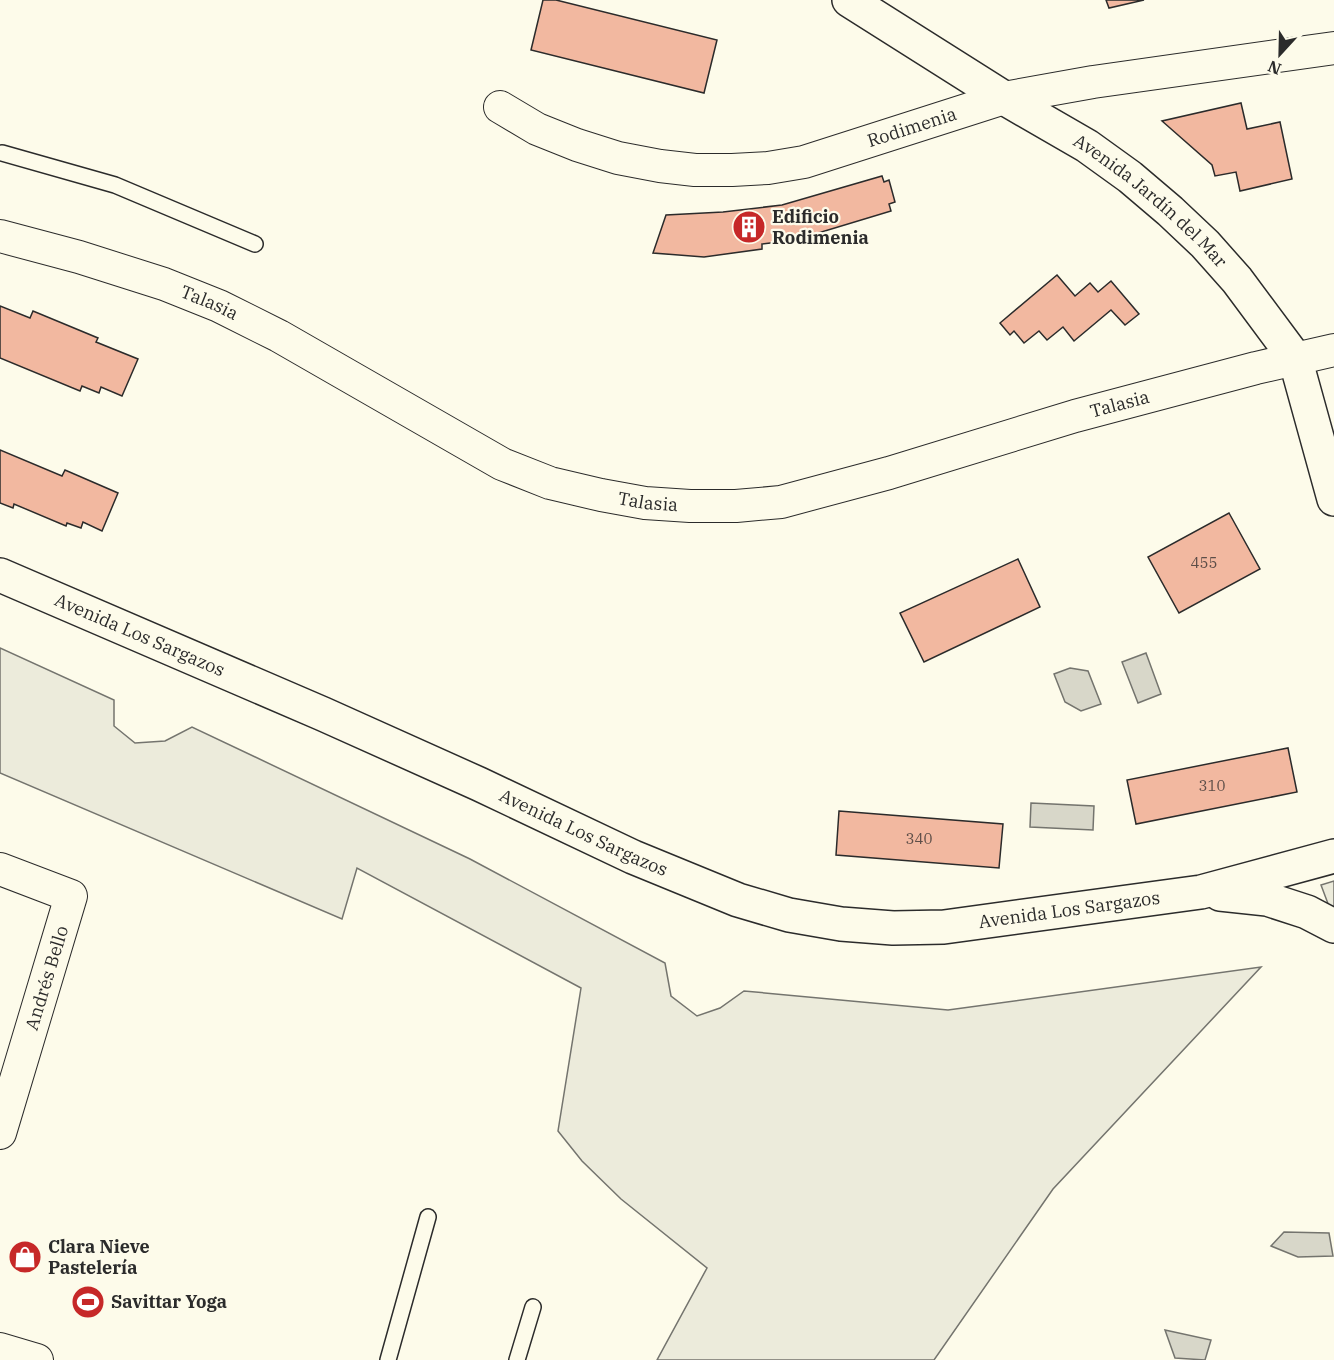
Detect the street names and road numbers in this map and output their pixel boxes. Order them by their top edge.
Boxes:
street label: Rodimenia [864,102,960,152]
street label: Avenida Jardín del Mar [1070,129,1232,272]
street label: Talasia [177,280,242,325]
street label: Talasia [1087,385,1152,423]
street label: Talasia [616,486,679,516]
street label: Avenida Los Sargazos [51,588,228,681]
street label: Avenida Los Sargazos [496,783,671,881]
street label: Avenida Los Sargazos [977,886,1161,933]
street label: Andrés Bello [20,923,73,1033]

